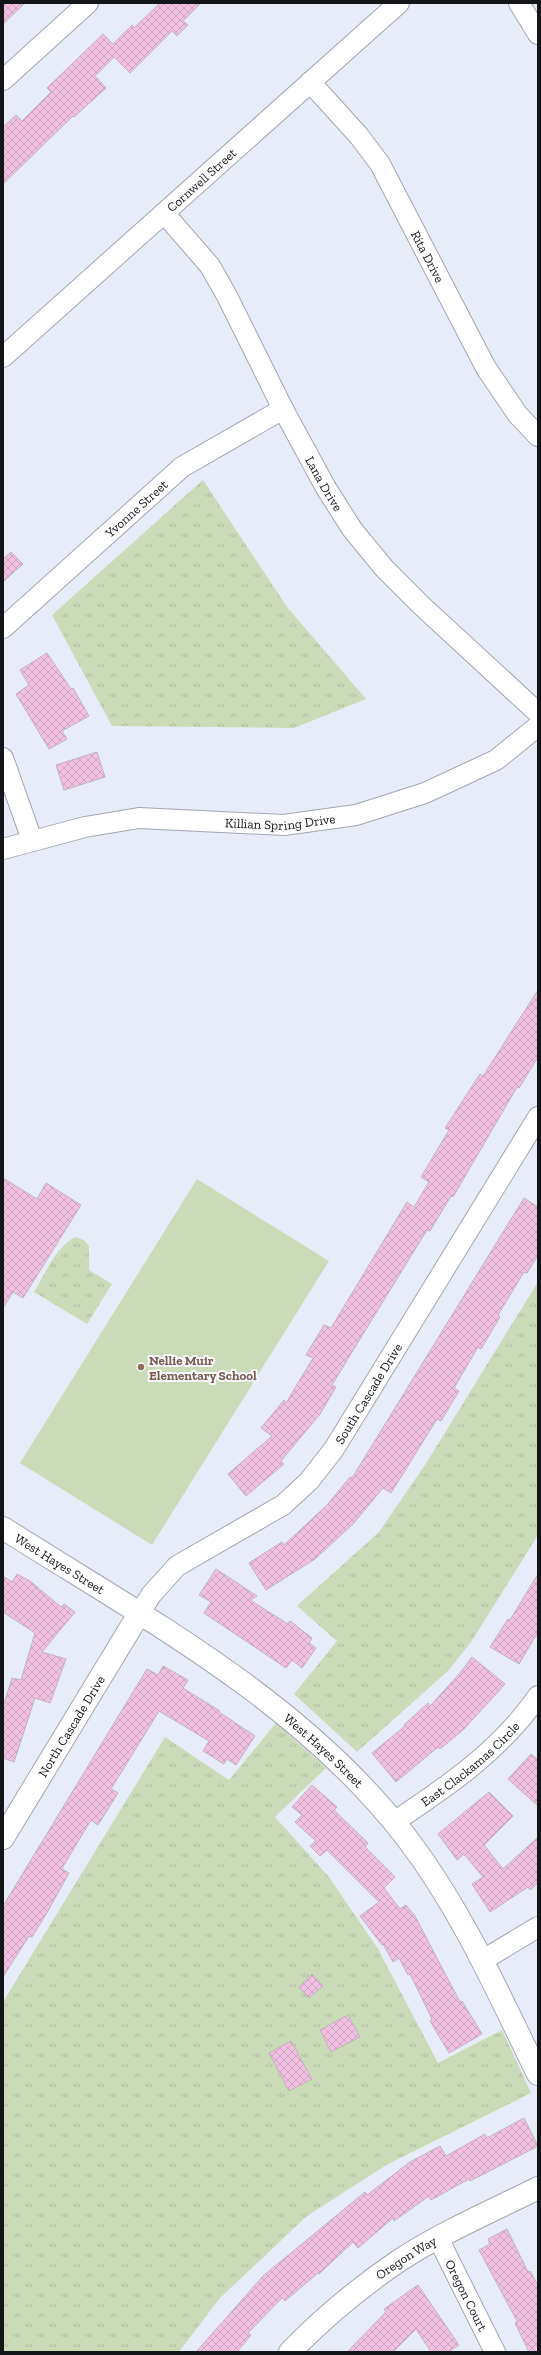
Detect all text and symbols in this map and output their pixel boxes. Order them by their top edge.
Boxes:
street label: Cornwell Street [164,145,239,215]
street label: Rita Drive [408,228,448,285]
street label: Lana Drive [303,454,346,514]
street label: Yvonne Street [101,476,170,541]
street label: Killian Spring Drive [225,810,336,832]
street label: South Cascade Drive [332,1340,405,1446]
place label: Nellie Muir Elementary School [149,1353,257,1383]
marker: Nellie Muir Elementary School [136,1362,146,1372]
street label: West Hayes Street [12,1530,107,1597]
street label: North Cascade Drive [34,1673,107,1779]
street label: West Hayes Street [281,1710,367,1790]
street label: East Clackamas Circle [418,1718,522,1809]
street label: Oregon Way [372,2232,439,2282]
street label: Oregon Court [442,2257,491,2334]

